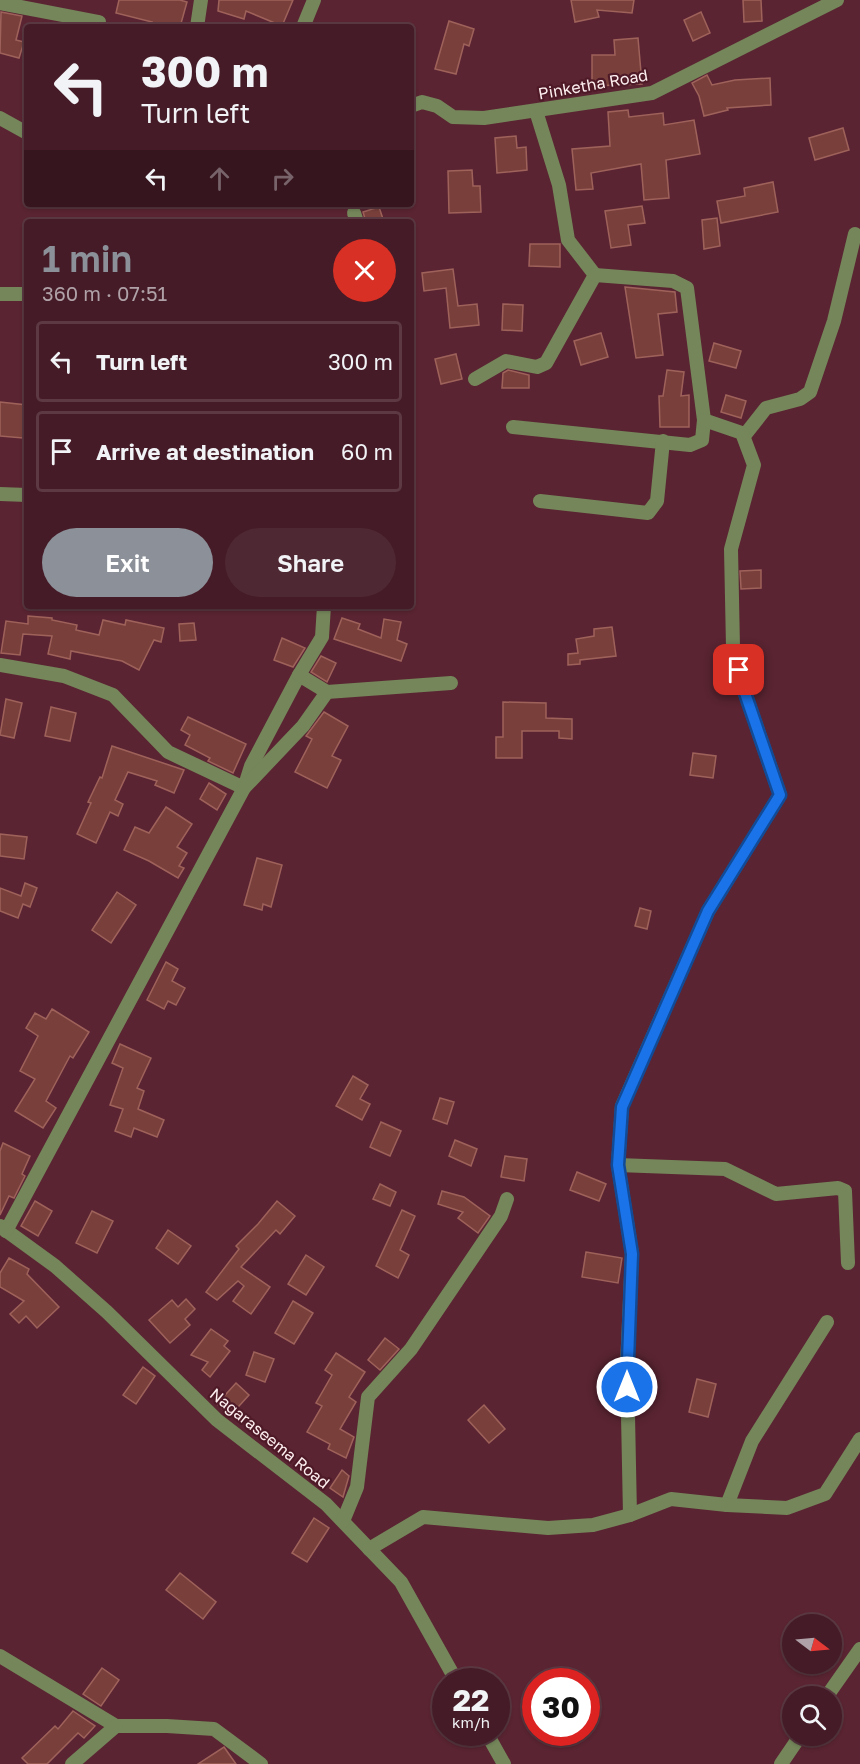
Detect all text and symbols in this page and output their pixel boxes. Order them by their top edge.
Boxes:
text: 300 m [141,46,268,96]
icon: left [42,48,120,126]
street label: Pinketha Road [537,65,649,103]
text: Turn left [141,97,250,129]
icon: left [140,162,173,195]
icon: ahead [203,162,236,195]
icon: right [266,162,299,195]
text: 1 min [42,237,132,280]
button: close [333,239,396,302]
text: 360 m · 07:51 [42,281,167,305]
icon: left [45,345,78,378]
text: Turn left [96,348,187,375]
text: 300 m [328,348,393,375]
icon: arrive [45,435,78,468]
text: Arrive at destination [96,438,314,465]
text: 60 m [341,438,393,465]
button: Exit [42,528,213,597]
button: Share [225,528,396,597]
pin [713,644,764,695]
icon: arrive [722,653,755,686]
position arrow [595,1355,659,1419]
street label: Nagaraseema Road [206,1383,334,1493]
north arrow [782,1614,842,1674]
map controls [782,1614,842,1746]
speed limit sign: 30 [522,1668,600,1746]
text: 22 [453,1682,489,1718]
button: search [782,1686,842,1746]
text: km/h [452,1713,490,1731]

